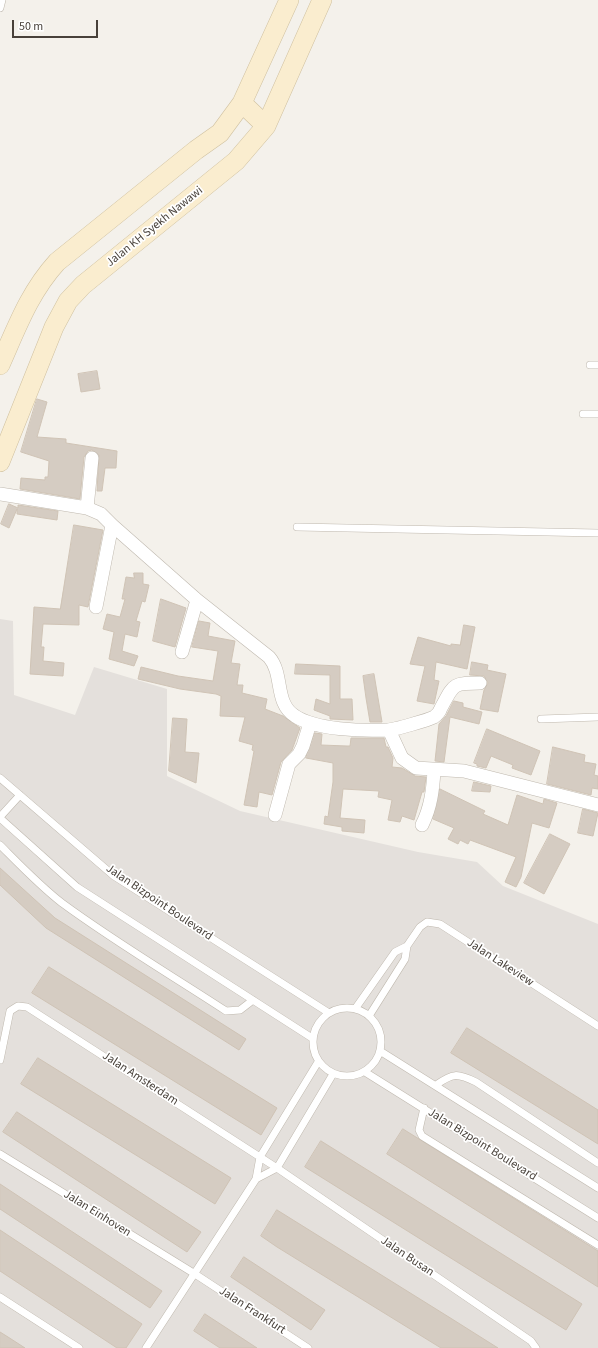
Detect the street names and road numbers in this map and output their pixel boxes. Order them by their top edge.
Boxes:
street label: Jalan KH Syekh Nawawi [104,184,206,270]
street label: Jalan Bizpoint Boulevard [103,862,215,944]
street label: Jalan Lakeview [464,936,536,990]
street label: Jalan Amsterdam [99,1049,181,1109]
street label: Jalan Bizpoint Boulevard [425,1106,539,1184]
street label: Jalan Einhoven [61,1188,133,1240]
street label: Jalan Busan [378,1234,436,1280]
street label: Jalan Frankfurt [216,1284,288,1338]

